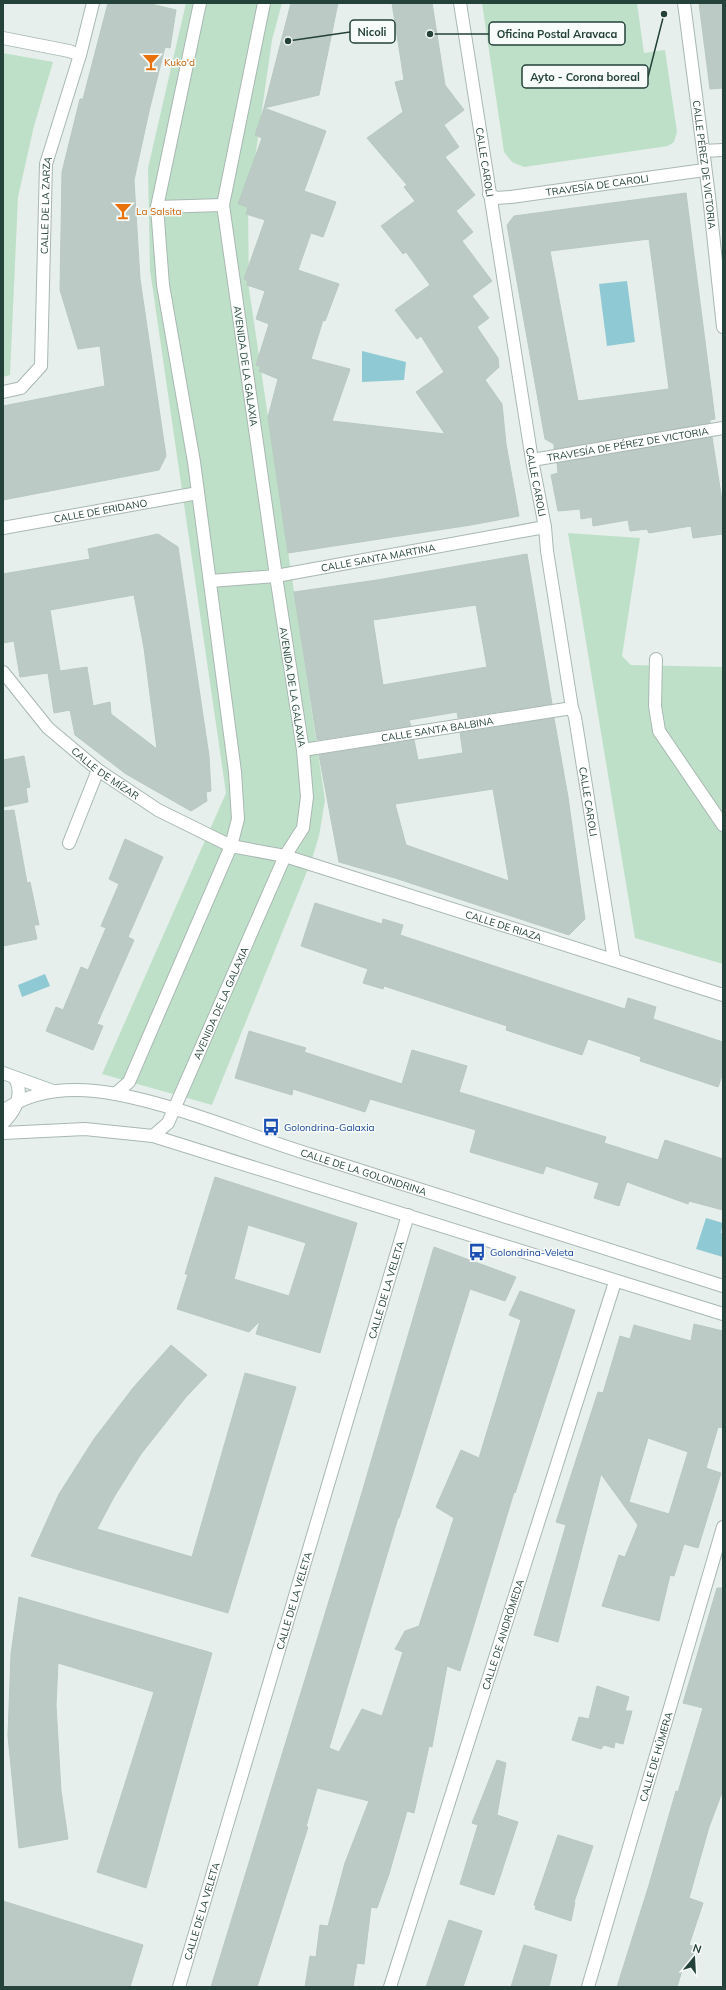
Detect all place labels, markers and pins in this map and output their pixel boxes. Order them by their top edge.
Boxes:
callout: Nicoli [350,20,395,43]
callout: Oficina Postal Aravaca [489,22,625,45]
bar icon: Kuko'd [141,52,161,72]
place label: Kuko'd [164,56,195,69]
callout: Ayto - Corona boreal [522,65,648,88]
bar icon: La Salsita [113,201,133,221]
place label: La Salsita [136,205,182,218]
bus stop icon: Golondrina-Galaxia [261,1117,281,1137]
place label: Golondrina-Galaxia [284,1121,375,1134]
bus stop icon: Golondrina-Veleta [467,1242,487,1262]
place label: Golondrina-Veleta [490,1246,574,1259]

